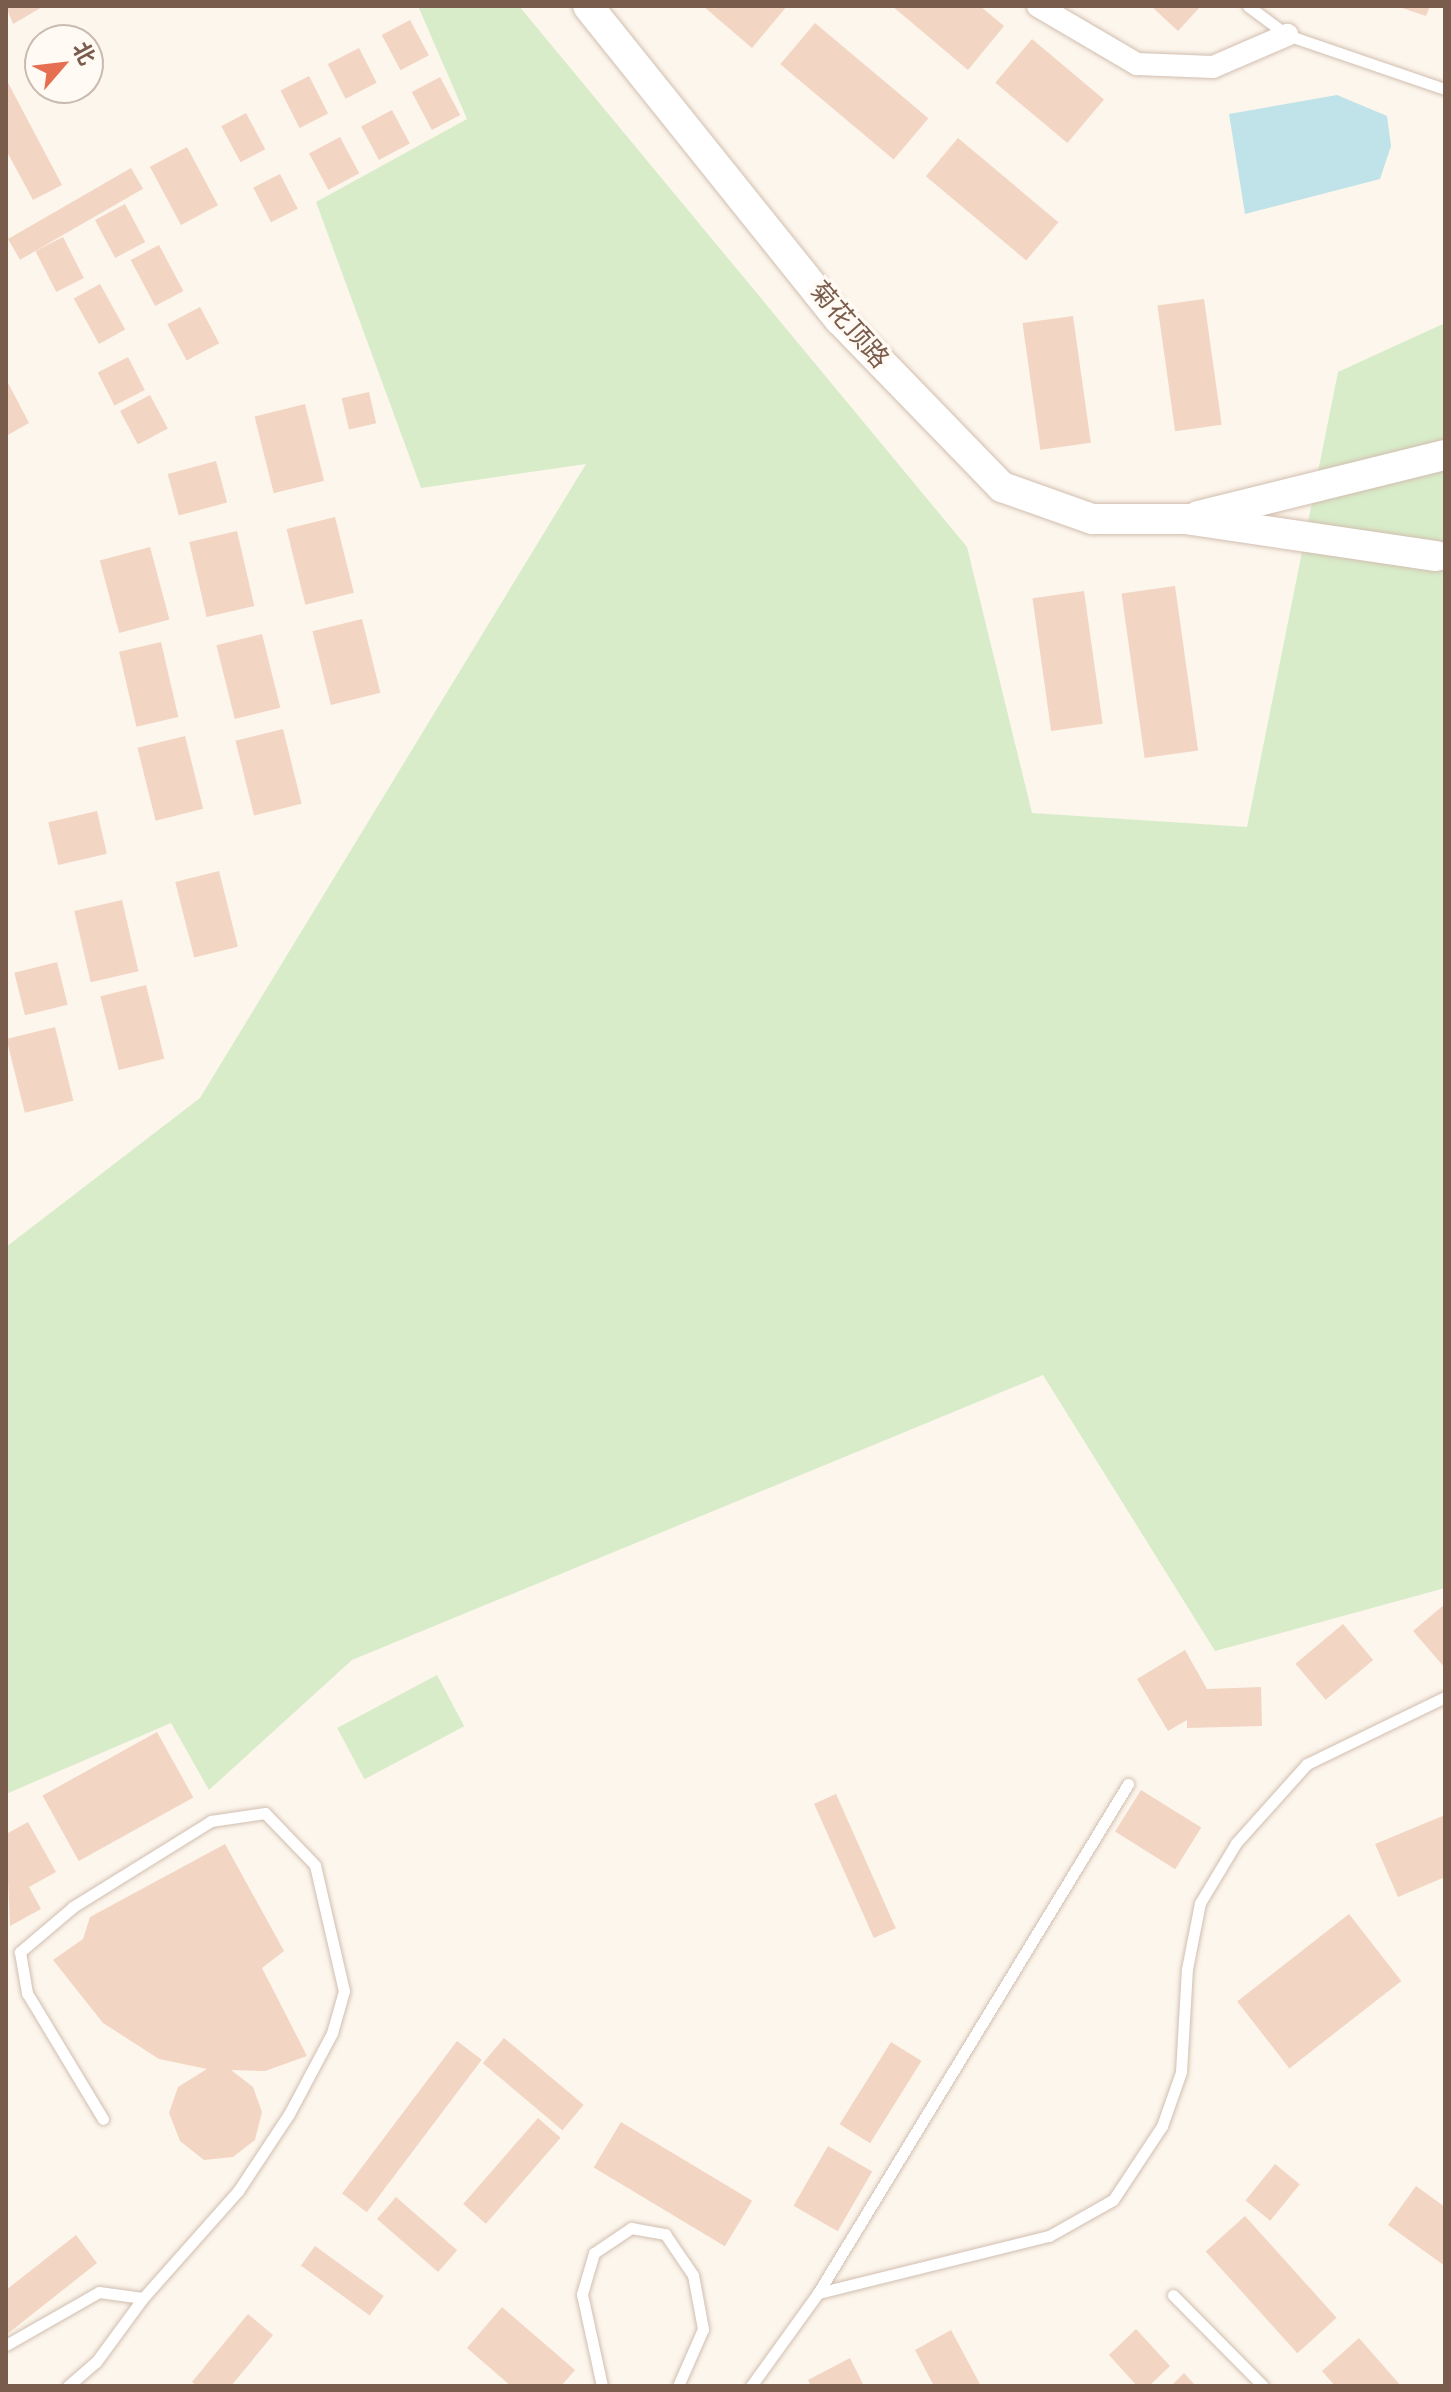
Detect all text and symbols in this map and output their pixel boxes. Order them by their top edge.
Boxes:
north arrow [24,24,104,104]
text: 北 [67,37,101,69]
street label: 菊花顶路 [803,276,895,374]

